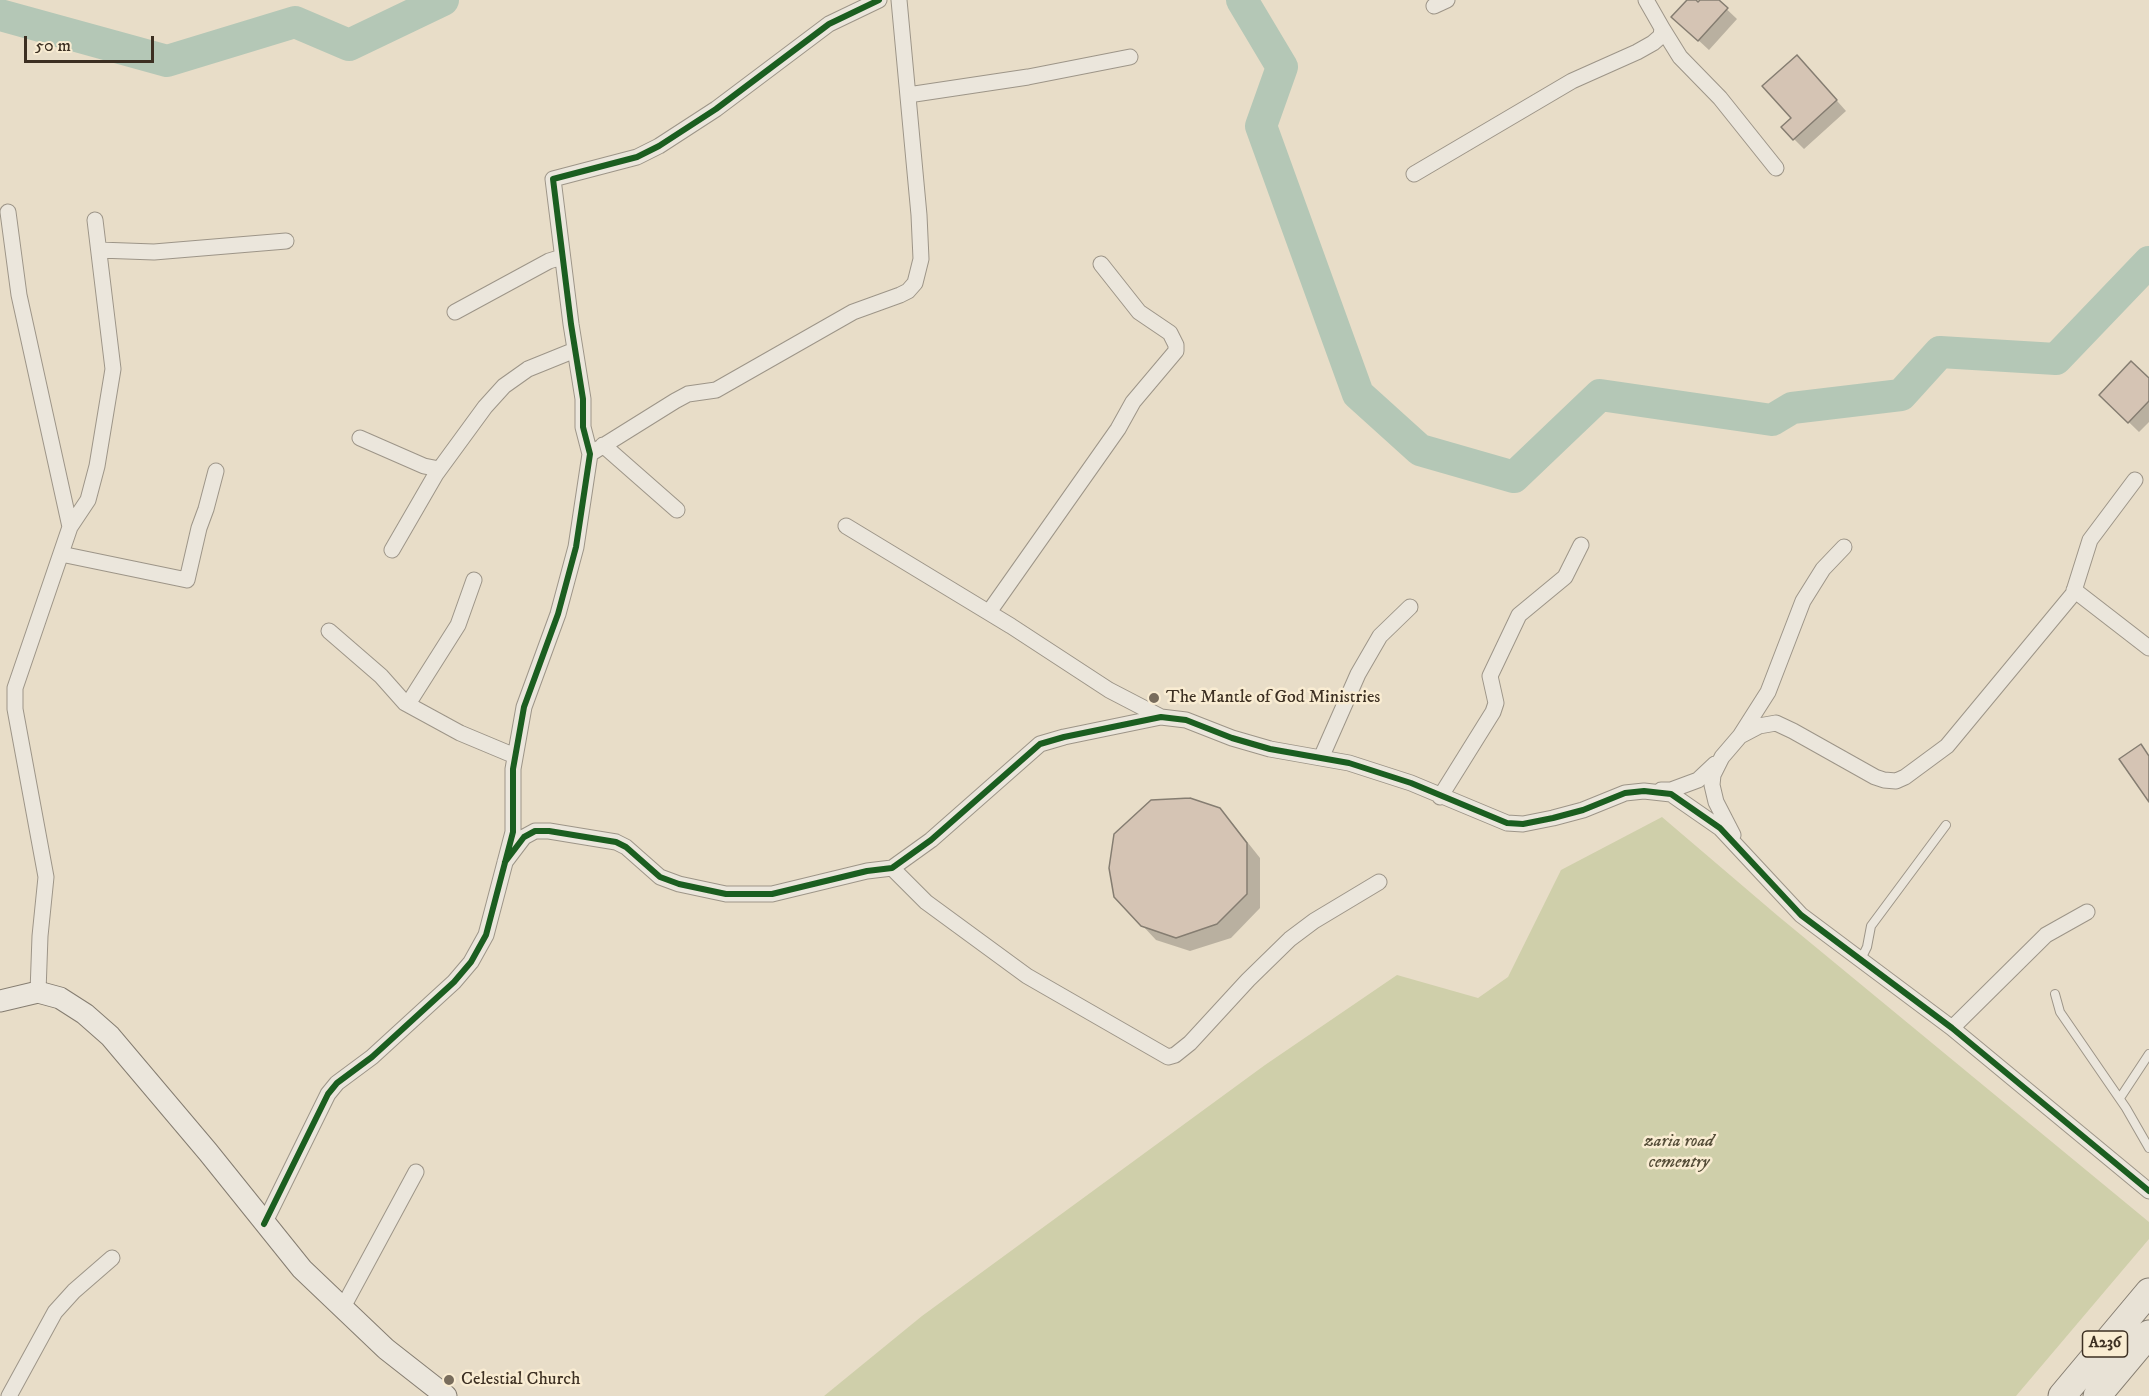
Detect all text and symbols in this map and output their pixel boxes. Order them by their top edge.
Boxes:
scale bar [27,24,158,62]
text: 50 m [35,35,71,57]
place label: The Mantle of God Ministries [1166,687,1380,709]
marker: The Mantle of God Ministries [1147,691,1161,705]
park label: zaria road cementry [1644,1131,1714,1174]
road number: A236 [2082,1331,2128,1357]
place label: Celestial Church [461,1369,580,1391]
marker: Celestial Church [442,1373,456,1387]

